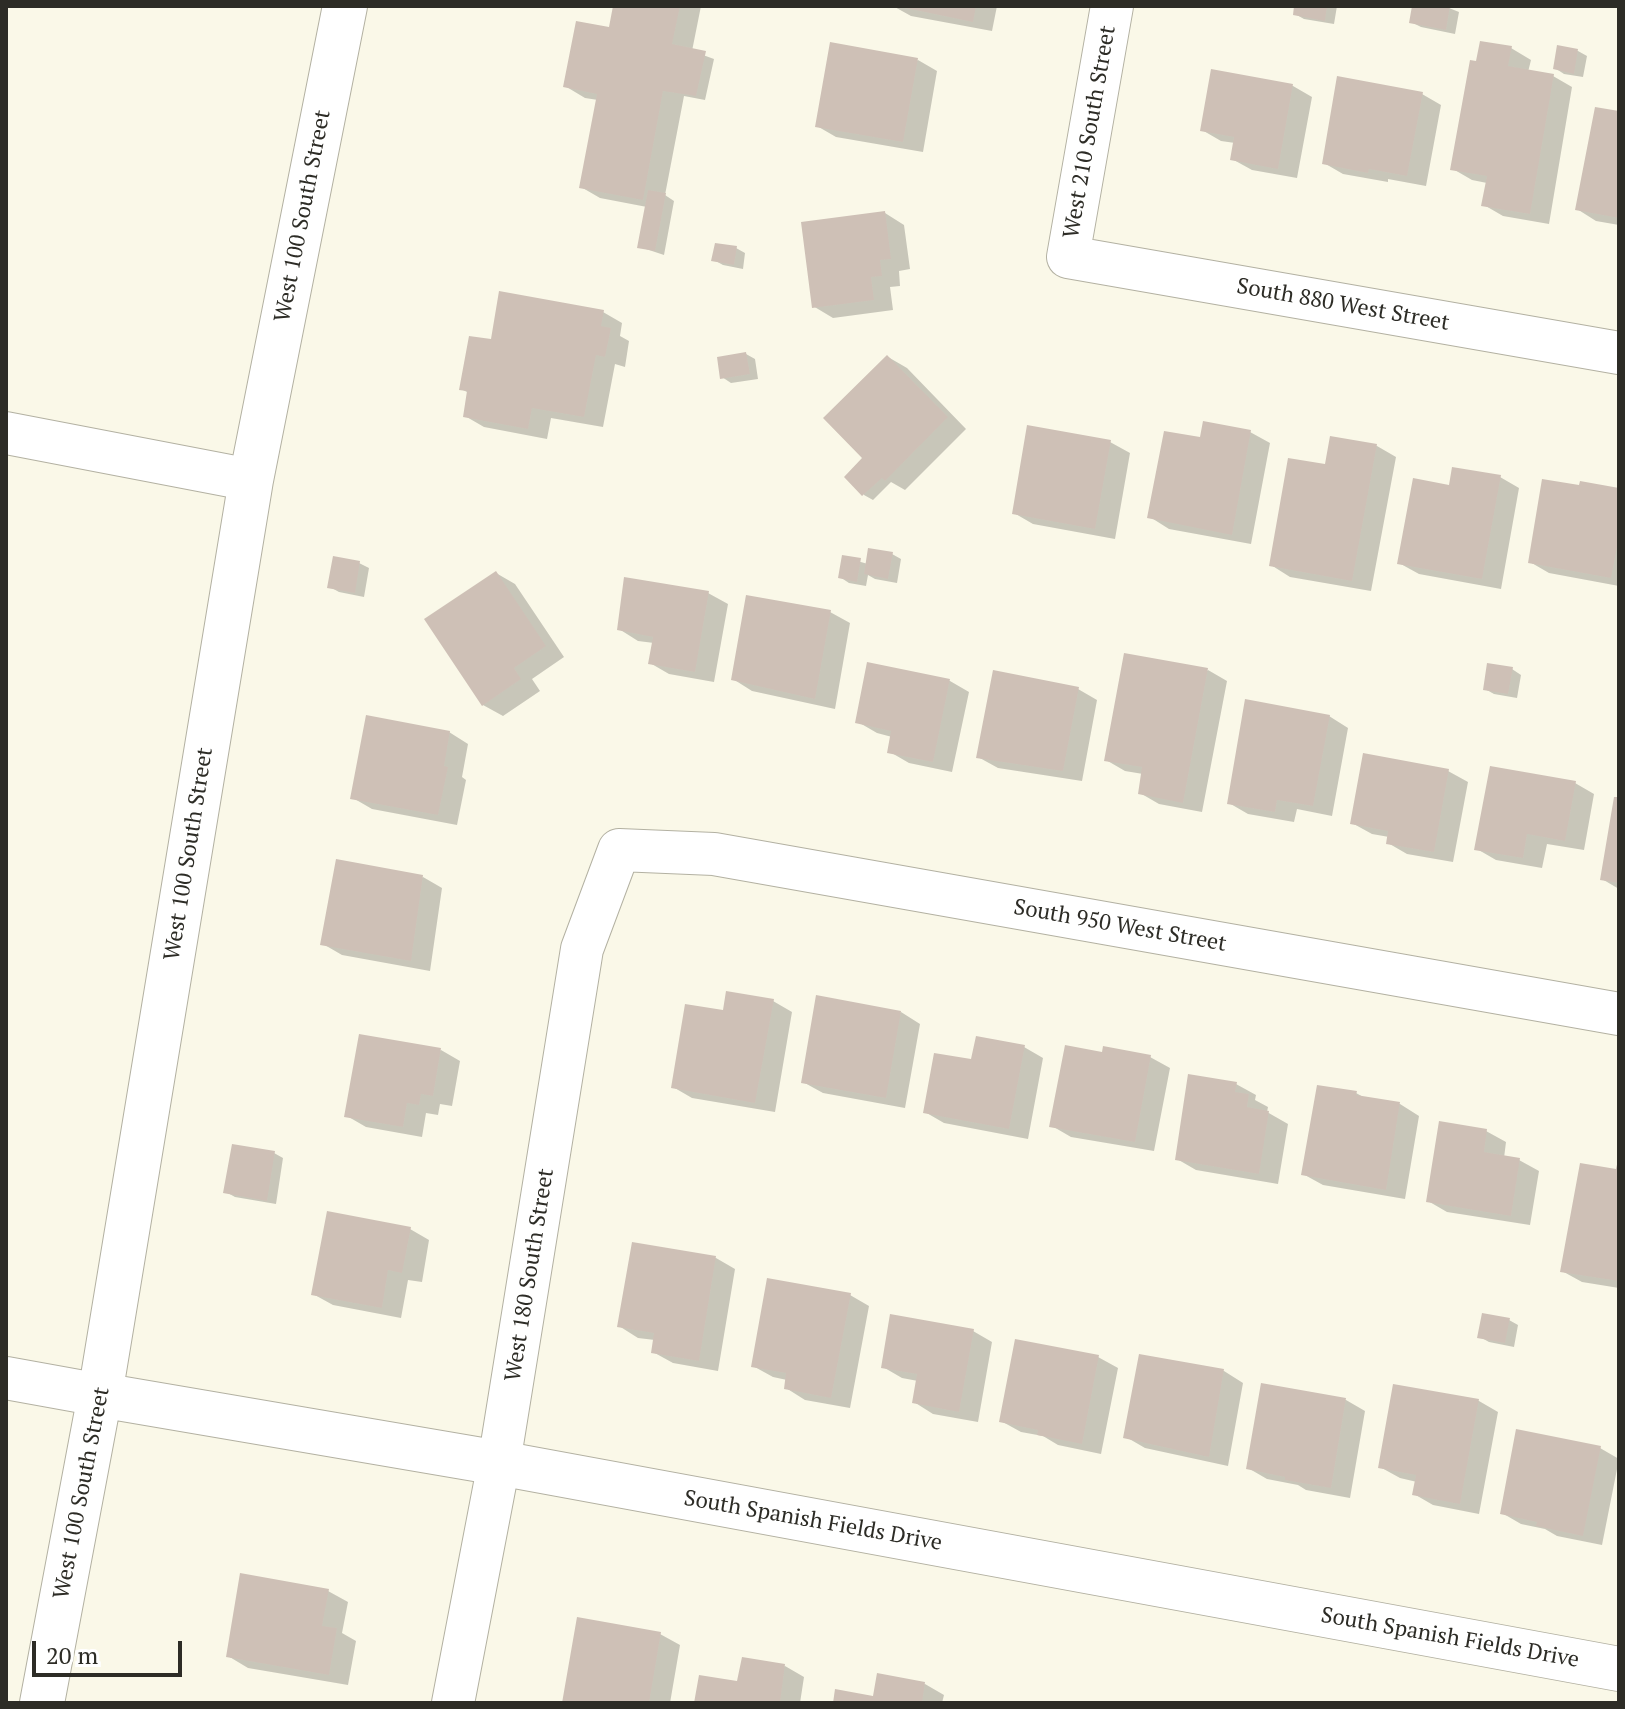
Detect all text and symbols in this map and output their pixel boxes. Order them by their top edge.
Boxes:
street label: West 210 South Street [1058,24,1122,240]
street label: West 100 South Street [269,108,337,324]
street label: South 880 West Street [1235,273,1451,337]
street label: West 100 South Street [159,746,219,962]
street label: South 950 West Street [1012,894,1228,958]
street label: West 180 South Street [500,1167,560,1383]
street label: West 100 South Street [48,1385,116,1601]
street label: South Spanish Fields Drive [682,1485,944,1557]
street label: South Spanish Fields Drive [1319,1602,1581,1674]
scale bar [36,1625,186,1675]
text: 20 m [46,1639,98,1671]

